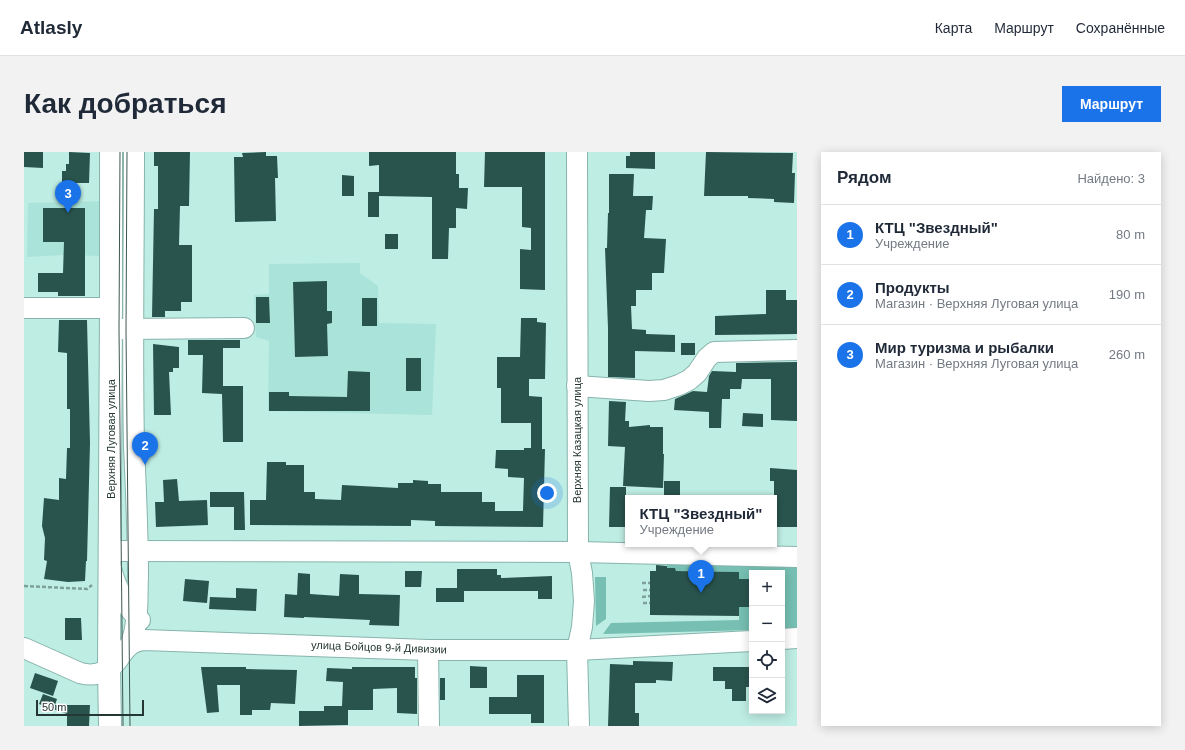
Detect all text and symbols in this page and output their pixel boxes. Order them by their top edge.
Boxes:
text: Atlasly [20,17,82,38]
text: Карта [935,20,972,36]
text: Маршрут [994,20,1054,36]
text: Сохранённые [1076,20,1165,36]
button: Маршрут [1062,86,1161,122]
text: Как добраться [24,88,226,119]
text: Рядом [837,168,892,187]
text: Найдено: 3 [1077,171,1145,186]
pin: 3 [55,180,81,213]
text: КТЦ "Звездный" [875,219,998,236]
text: 1 [846,227,854,242]
text: 80 m [1116,227,1145,242]
text: Учреждение [875,236,950,251]
text: Продукты [875,279,950,296]
text: 2 [846,287,854,302]
text: 190 m [1109,287,1145,302]
text: Магазин · Верхняя Луговая улица [875,296,1078,311]
text: Мир туризма и рыбалки [875,339,1054,356]
text: 3 [846,347,854,362]
text: 260 m [1109,347,1145,362]
text: Магазин · Верхняя Луговая улица [875,356,1078,371]
street label: Верхняя Казацкая улица [571,376,583,503]
street label: Верхняя Луговая улица [105,378,117,499]
pin: 2 [132,432,158,465]
your location [537,483,557,503]
popup [625,495,777,547]
text: КТЦ "Звездный" [640,505,762,522]
text: Учреждение [640,522,714,537]
pin: 1 [688,560,714,593]
map controls [749,570,785,714]
button: + [749,570,785,606]
button: − [749,606,785,642]
street label: улица Бойцов 9-й Дивизии [311,639,447,655]
button: locate [749,642,785,678]
button: layers [749,678,785,714]
scale bar [36,698,144,717]
text: 50 m [42,701,66,713]

